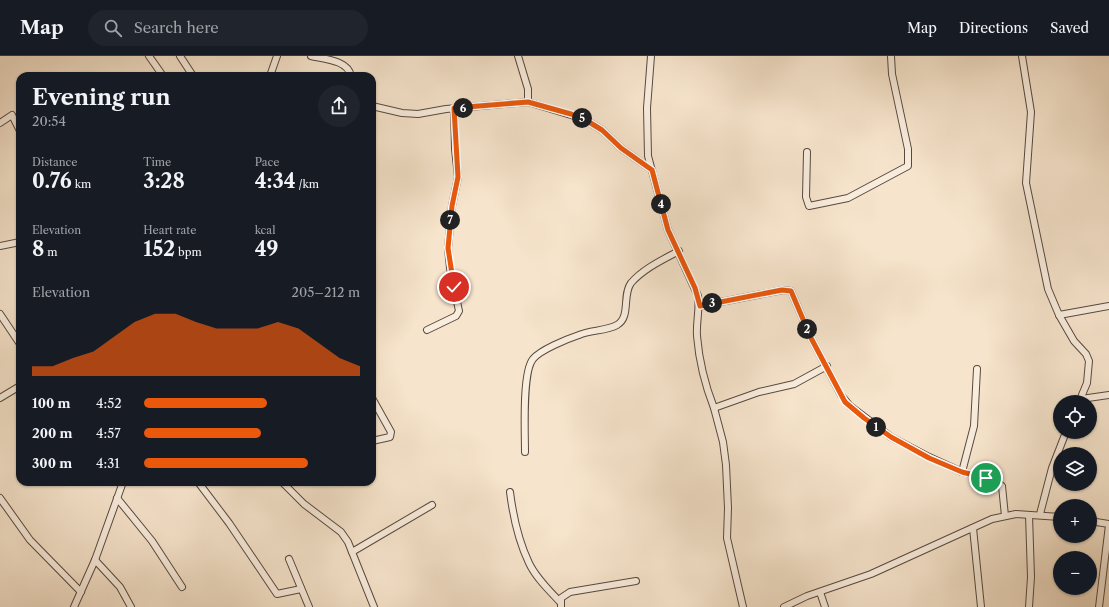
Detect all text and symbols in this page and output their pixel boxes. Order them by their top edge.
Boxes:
search box [88,10,368,46]
text: Map [20,16,64,39]
icon: search [102,17,124,39]
text: Search here [134,18,219,37]
text: Map [907,19,937,37]
text: Directions [959,19,1028,37]
text: Saved [1050,19,1089,37]
text: Evening run [32,84,171,111]
button: share [318,85,360,127]
pin: 6 [453,98,473,118]
text: 6 [460,101,466,115]
pin: 5 [572,108,592,128]
text: 5 [579,111,585,125]
text: 20:54 [32,113,66,129]
text: Distance [32,155,78,169]
text: Time [143,155,171,169]
text: Pace [255,155,280,169]
text: 0.76 [32,169,72,193]
text: 3:28 [143,169,185,193]
text: 4:34 [255,169,296,193]
text: km [72,177,91,191]
text: /km [296,177,319,191]
pin: 4 [651,194,671,214]
text: 4 [658,197,664,211]
pin: 7 [440,210,460,230]
text: 7 [447,213,453,227]
text: Elevation [32,223,81,237]
text: Heart rate [143,223,196,237]
text: kcal [255,223,275,237]
text: 8 [32,237,44,261]
text: 152 [143,237,175,261]
text: 49 [255,237,278,261]
text: m [44,245,58,259]
text: bpm [175,245,202,259]
pin [437,270,471,304]
icon: check [443,276,465,298]
text: Elevation [32,284,90,300]
text: 205–212 m [292,284,360,300]
pin: 3 [702,293,722,313]
text: 3 [709,296,715,310]
pin: 2 [797,319,817,339]
text: 2 [804,322,810,336]
text: 100 m [32,395,71,411]
text: 4:52 [96,395,122,411]
map controls [1053,395,1097,595]
button: locate [1053,395,1097,439]
pin: 1 [866,417,886,437]
text: 1 [874,420,878,434]
text: 200 m [32,425,72,441]
text: 4:57 [96,425,121,441]
button: layers [1053,447,1097,491]
text: 300 m [32,455,72,471]
text: 4:31 [96,455,120,471]
pin [969,461,1003,495]
icon: arrive [975,467,997,489]
button: + [1053,499,1097,543]
button: − [1053,551,1097,595]

